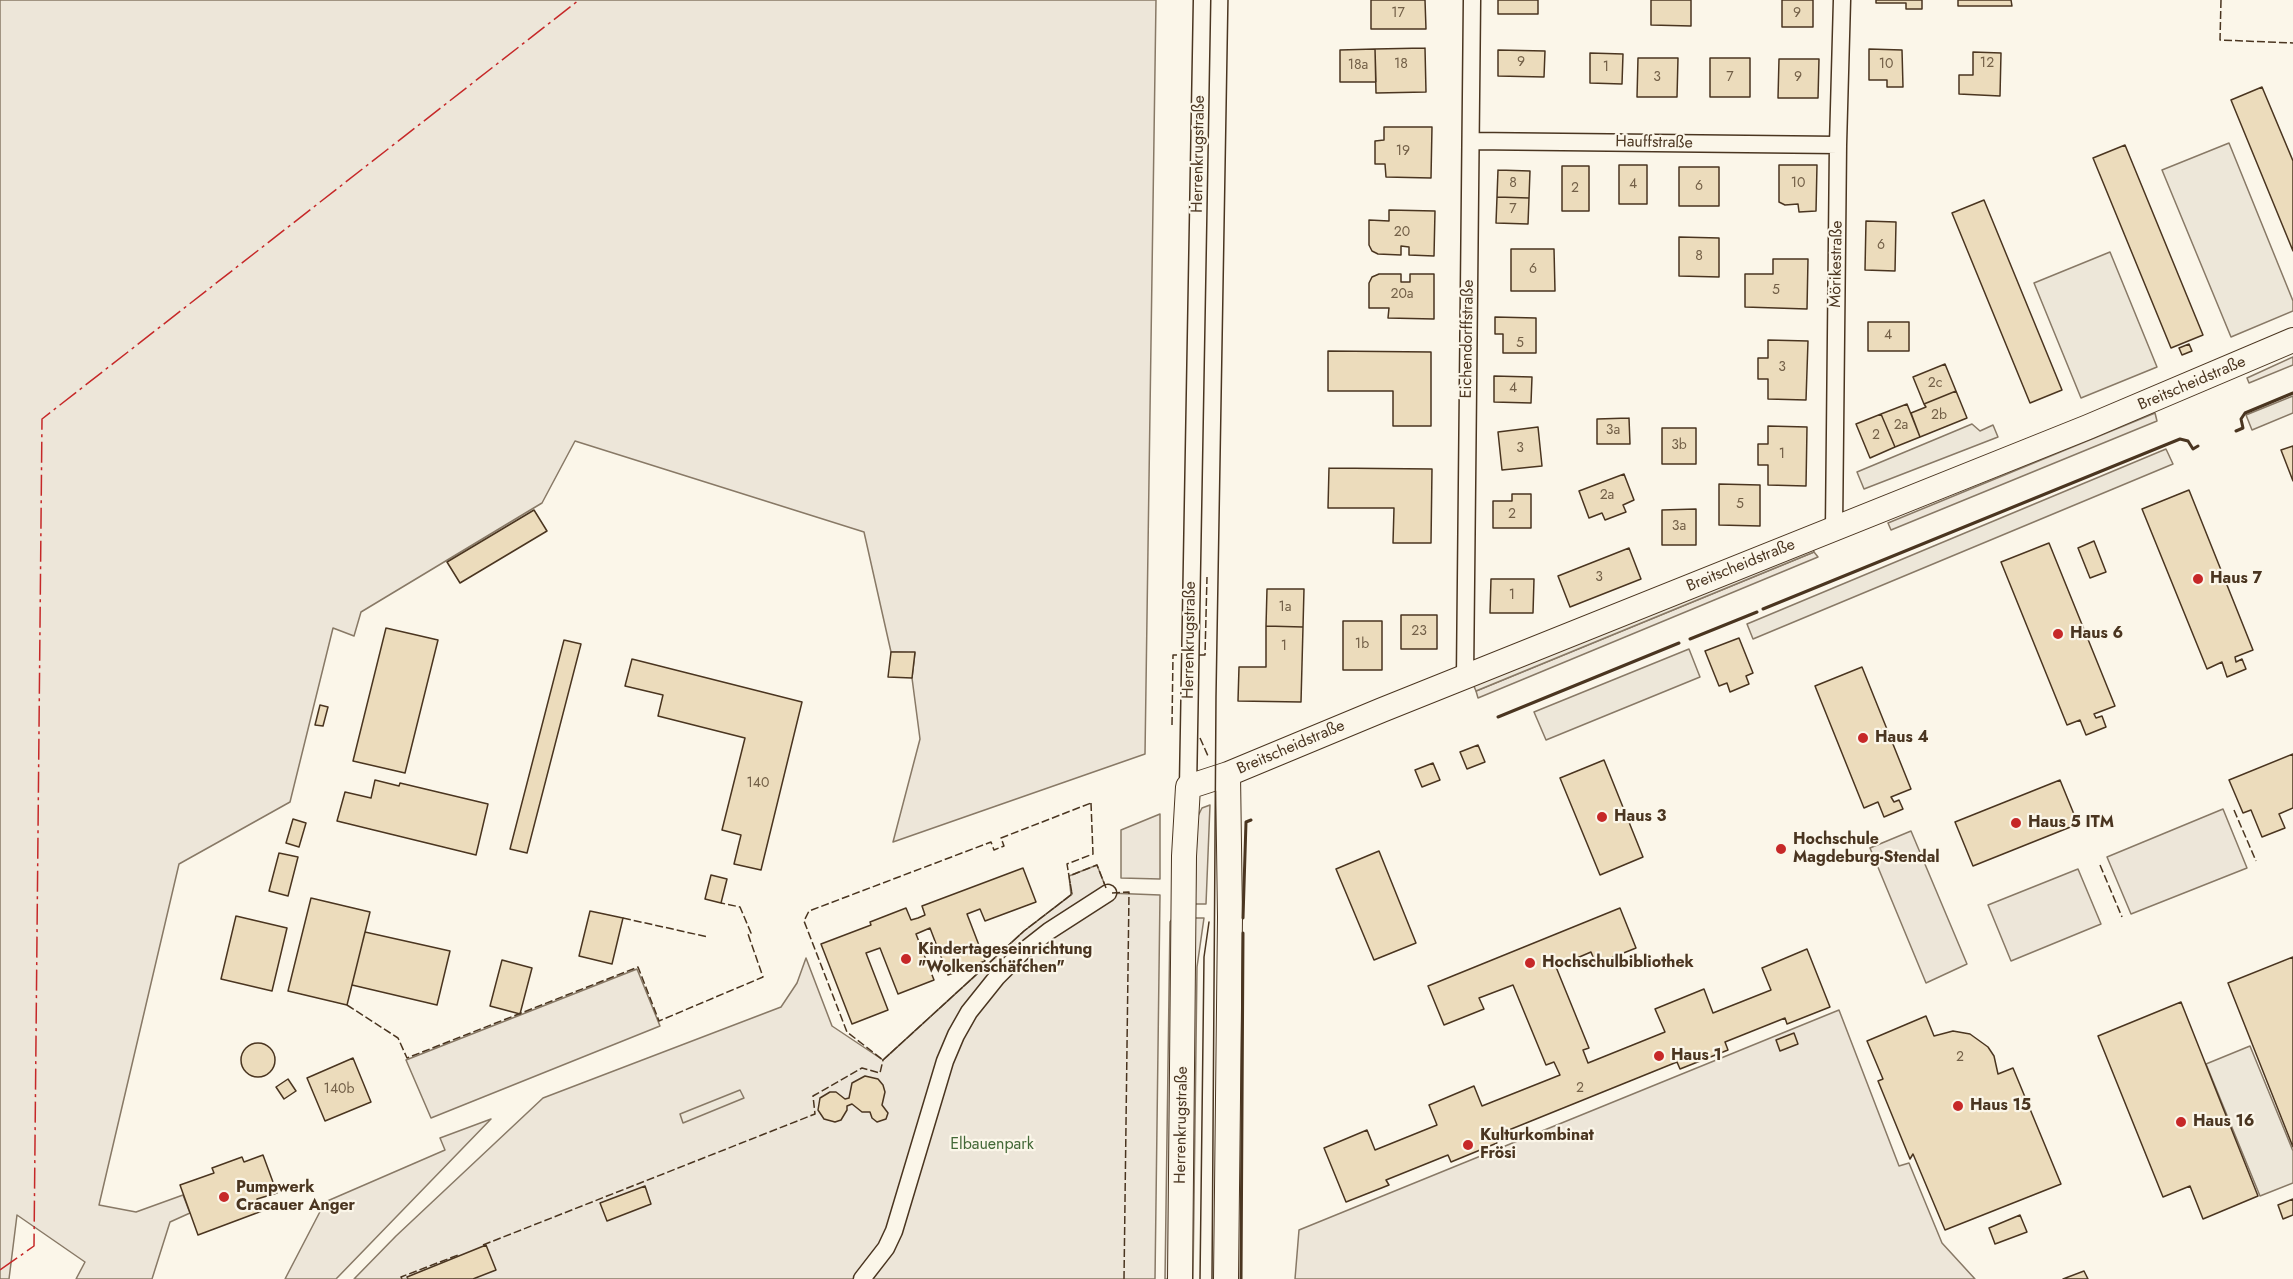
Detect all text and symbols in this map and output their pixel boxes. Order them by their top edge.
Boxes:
house number: 17 [1391,6,1405,22]
house number: 9 [1793,6,1801,22]
house number: 9 [1517,55,1525,71]
house number: 12 [1980,56,1994,72]
house number: 18 [1394,57,1408,73]
house number: 10 [1879,57,1893,73]
house number: 18a [1348,58,1368,74]
house number: 1 [1603,60,1609,76]
house number: 3 [1653,70,1661,86]
house number: 7 [1726,70,1734,86]
house number: 9 [1794,70,1802,86]
street label: Herrenkrugstraße [1188,95,1210,213]
street label: Hauffstraße [1615,133,1693,153]
house number: 19 [1396,144,1410,160]
house number: 8 [1509,176,1517,192]
house number: 10 [1791,176,1805,192]
house number: 4 [1629,177,1637,193]
house number: 6 [1695,179,1703,195]
house number: 2 [1571,181,1579,197]
house number: 7 [1509,202,1517,218]
street label: Mörikestraße [1827,220,1847,308]
house number: 20 [1394,225,1410,241]
house number: 6 [1877,238,1885,254]
house number: 8 [1695,249,1703,265]
house number: 6 [1529,262,1537,278]
street label: Eichendorffstraße [1457,279,1479,399]
house number: 5 [1772,283,1780,299]
house number: 20a [1390,287,1414,303]
house number: 4 [1884,328,1892,344]
house number: 5 [1516,336,1524,352]
street label: Breitscheidstraße [2135,353,2249,415]
house number: 3 [1778,360,1786,376]
house number: 2c [1928,376,1942,392]
house number: 4 [1509,381,1517,397]
house number: 2b [1931,408,1947,424]
house number: 2a [1894,418,1908,434]
house number: 3a [1606,423,1620,439]
house number: 2 [1872,428,1880,444]
house number: 3b [1671,438,1687,454]
house number: 3 [1516,441,1524,457]
house number: 1 [1779,447,1785,463]
house number: 2a [1600,488,1614,504]
house number: 5 [1736,497,1744,513]
house number: 2 [1508,507,1516,523]
house number: 3a [1672,519,1686,535]
street label: Breitscheidstraße [1684,536,1798,596]
place label: Haus 7 [2210,569,2262,589]
house number: 3 [1595,570,1603,586]
marker: Haus 7 [2191,572,2205,586]
street label: Herrenkrugstraße [1179,581,1201,699]
house number: 1 [1509,588,1515,604]
house number: 1a [1278,600,1292,616]
house number: 23 [1411,624,1427,640]
place label: Haus 6 [2070,624,2123,644]
marker: Haus 6 [2051,627,2065,641]
house number: 1b [1355,637,1369,653]
house number: 1 [1281,639,1287,655]
street label: Breitscheidstraße [1234,717,1348,779]
place label: Haus 4 [1875,728,1929,748]
marker: Haus 4 [1856,731,1870,745]
house number: 140 [747,776,769,792]
place label: Haus 3 [1614,807,1666,827]
marker: Haus 3 [1595,810,1609,824]
place label: Haus 5 ITM [2028,813,2114,833]
marker: Haus 5 ITM [2009,816,2023,830]
place label: Hochschule Magdeburg-Stendal [1793,830,1940,868]
marker: Hochschule Magdeburg-Stendal [1774,842,1788,856]
place label: Kindertageseinrichtung "Wolkenschäfchen" [918,940,1092,978]
marker: Kindertageseinrichtung "Wolkenschäfchen" [899,952,913,966]
place label: Hochschulbibliothek [1542,953,1694,973]
marker: Hochschulbibliothek [1523,956,1537,970]
place label: Haus 1 [1671,1046,1722,1066]
marker: Haus 1 [1652,1049,1666,1063]
house number: 2 [1956,1050,1964,1066]
street label: Herrenkrugstraße [1171,1066,1193,1184]
house number: 2 [1576,1081,1584,1097]
house number: 140b [324,1082,354,1098]
place label: Haus 15 [1970,1096,2031,1116]
marker: Haus 15 [1951,1099,1965,1113]
place label: Haus 16 [2193,1112,2254,1132]
marker: Haus 16 [2174,1115,2188,1129]
place label: Kulturkombinat Frösi [1480,1126,1594,1164]
park label: Elbauenpark [950,1135,1034,1155]
marker: Kulturkombinat Frösi [1461,1138,1475,1152]
place label: Pumpwerk Cracauer Anger [236,1178,355,1216]
marker: Pumpwerk Cracauer Anger [217,1190,231,1204]

